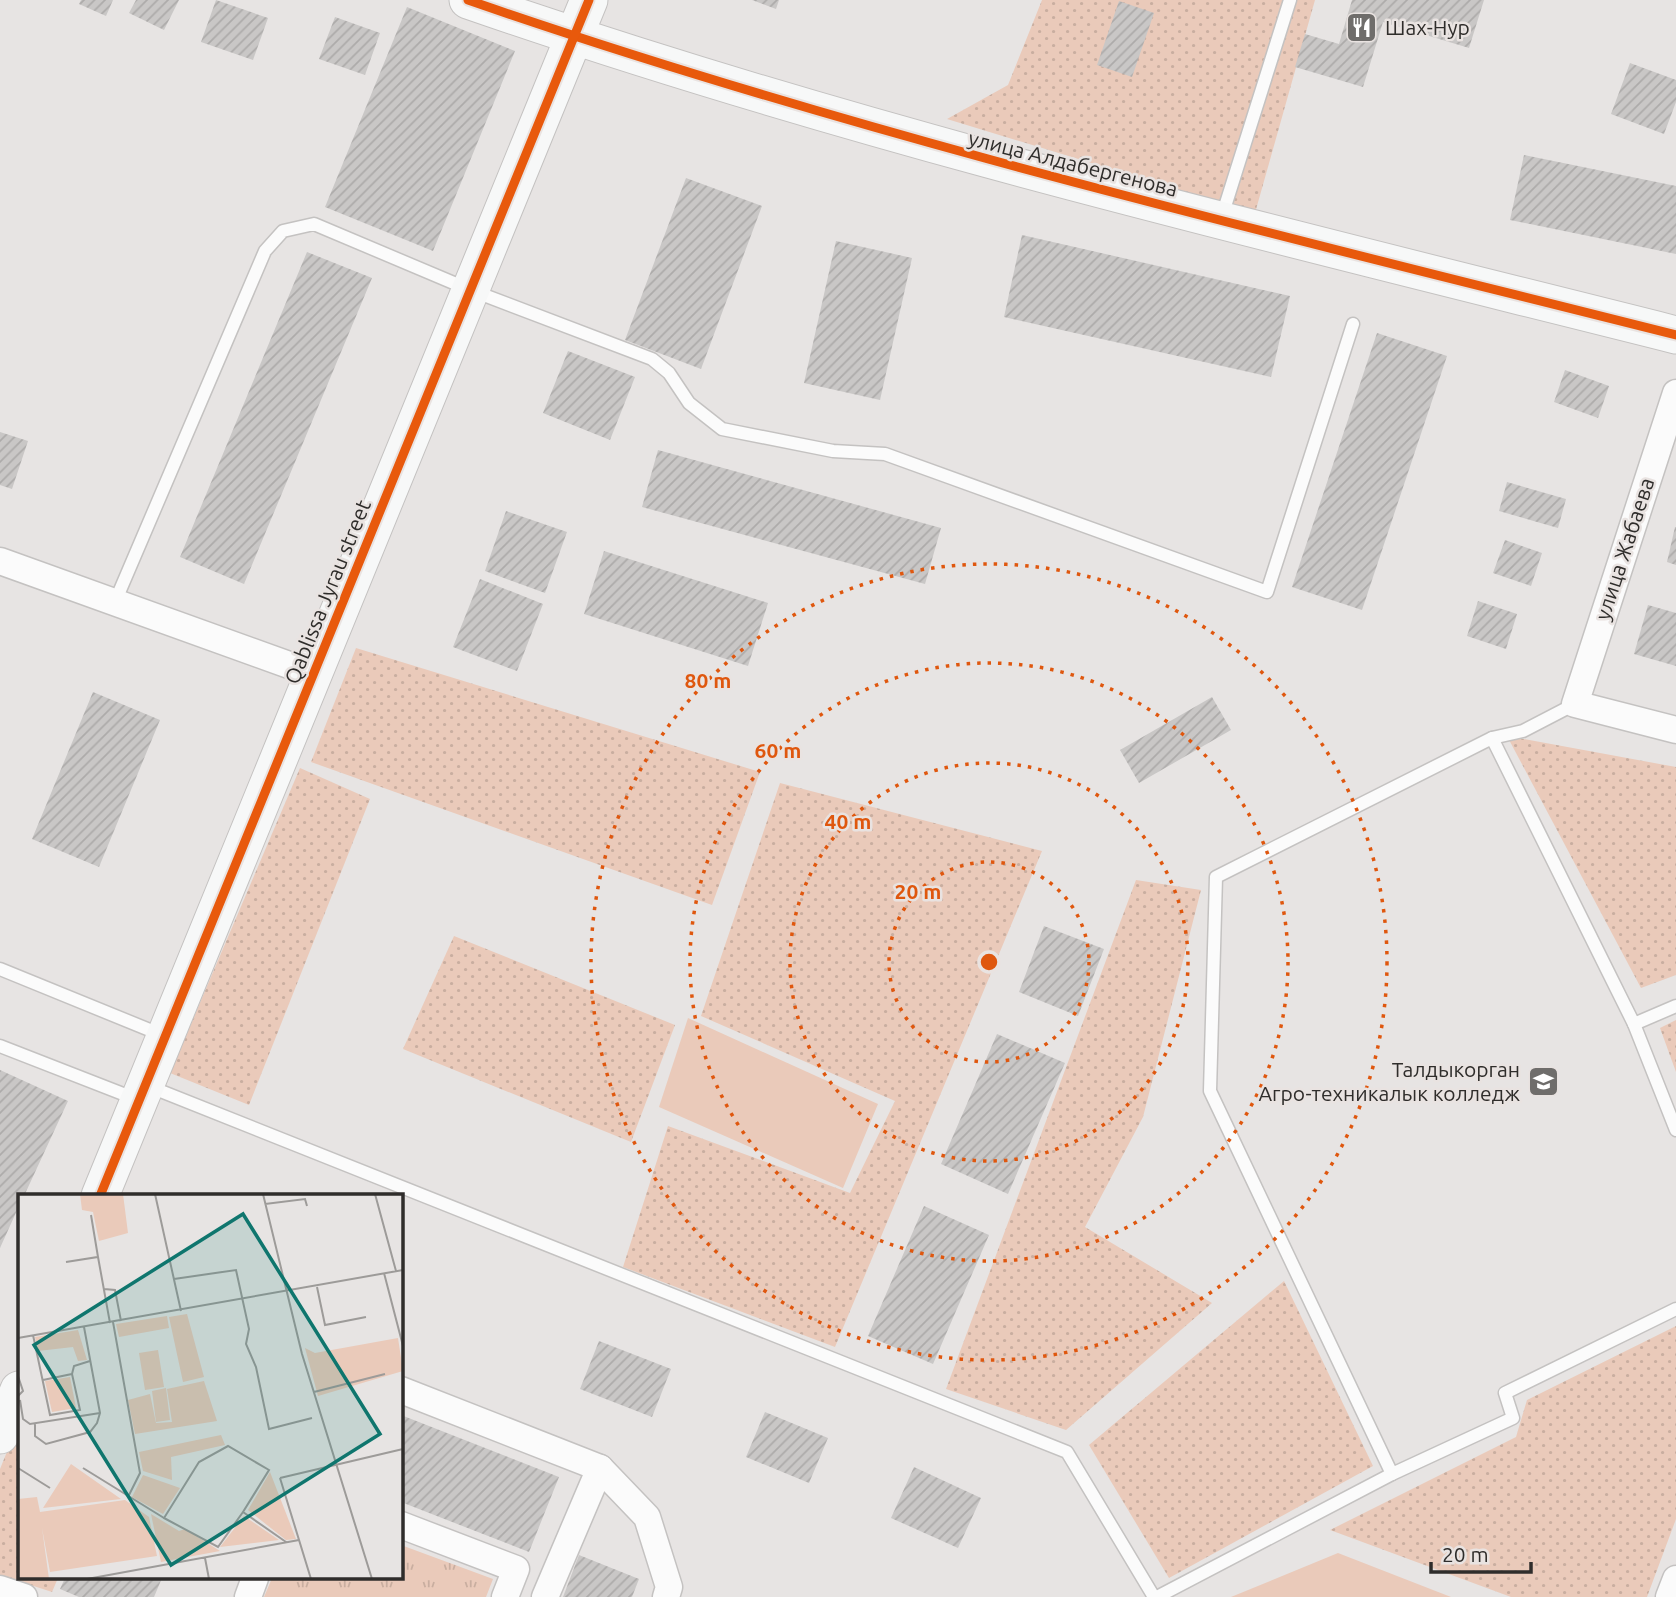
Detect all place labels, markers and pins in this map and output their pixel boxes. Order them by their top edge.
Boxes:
restaurant icon: Шах-Нур [1345,11,1379,45]
place label: Шах-Нур [1385,15,1470,39]
centre of rings [977,950,1001,974]
place label: Талдыкорган Агро-техникалык колледж [1258,1057,1520,1105]
school or university icon: Талдыкорган Агро-техникалык колледж [1526,1065,1560,1099]

